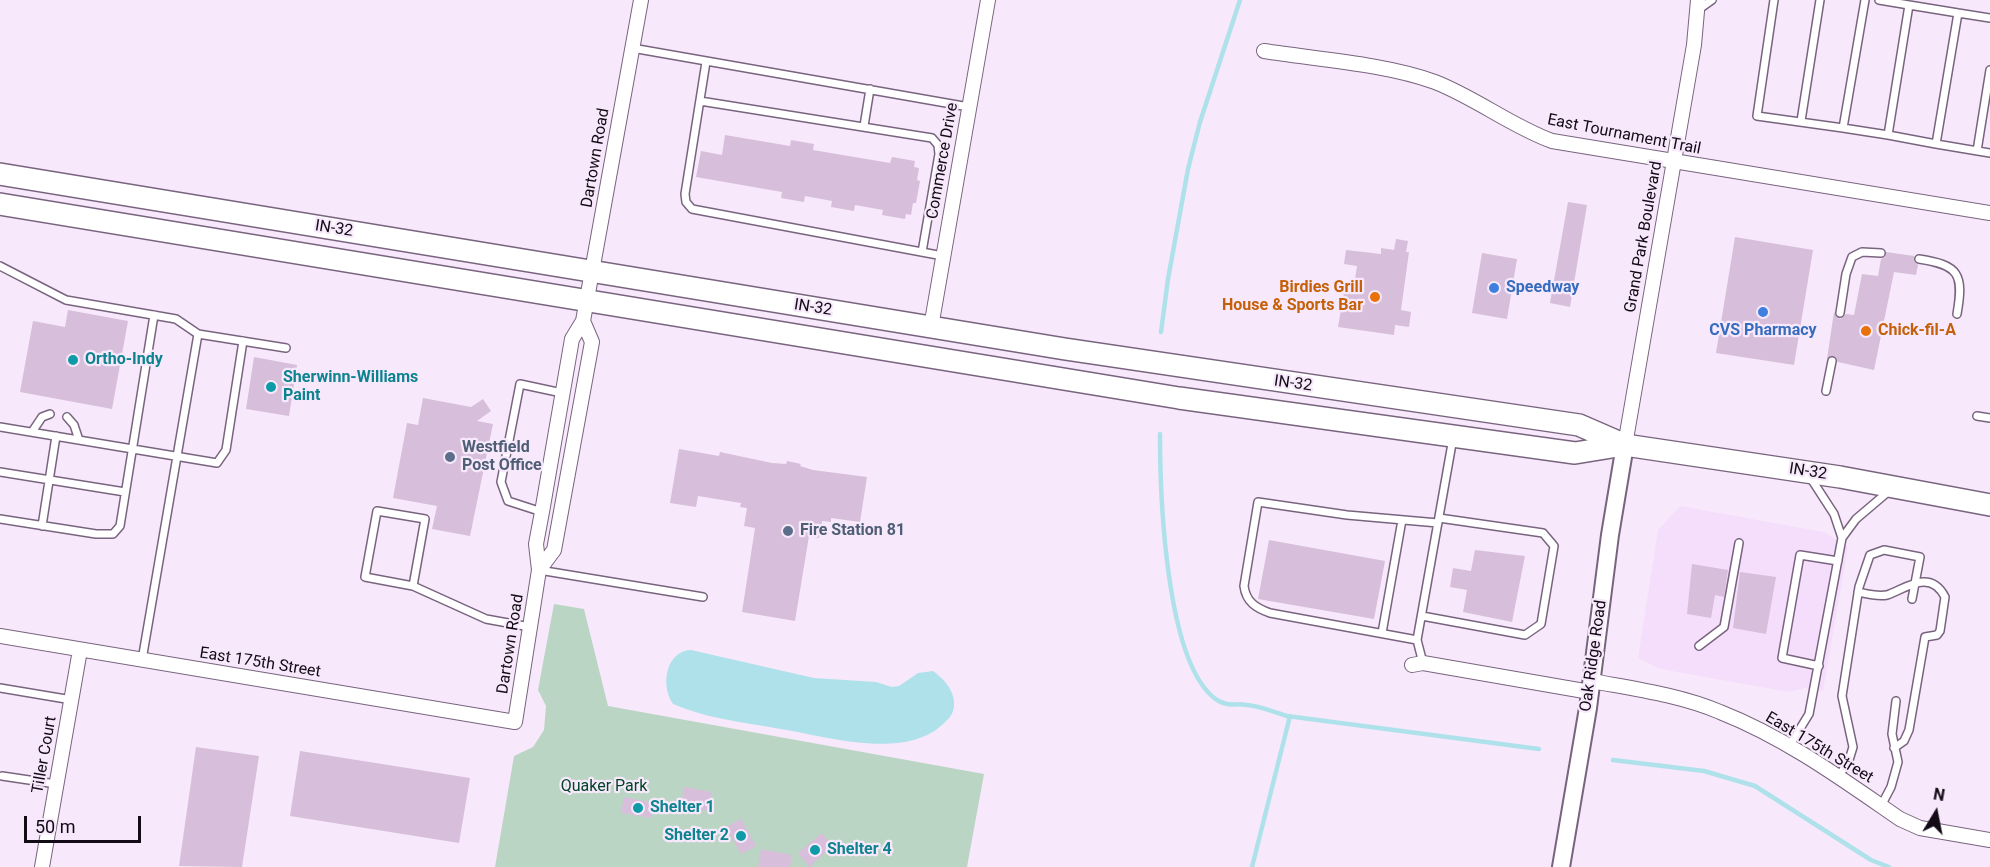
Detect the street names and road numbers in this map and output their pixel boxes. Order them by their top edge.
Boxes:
street label: Commerce Drive [923,101,963,221]
street label: Dartown Road [578,107,614,209]
street label: East Tournament Trail [1546,111,1702,159]
street label: Grand Park Boulevard [1621,160,1667,314]
street label: IN-32 [314,217,354,241]
street label: IN-32 [793,296,833,320]
street label: IN-32 [1273,372,1313,396]
street label: IN-32 [1788,460,1828,484]
street label: Dartown Road [494,593,528,695]
street label: Oak Ridge Road [1577,599,1611,713]
street label: East 175th Street [198,644,322,682]
street label: East 175th Street [1762,708,1876,788]
street label: Tiller Court [29,715,61,795]

